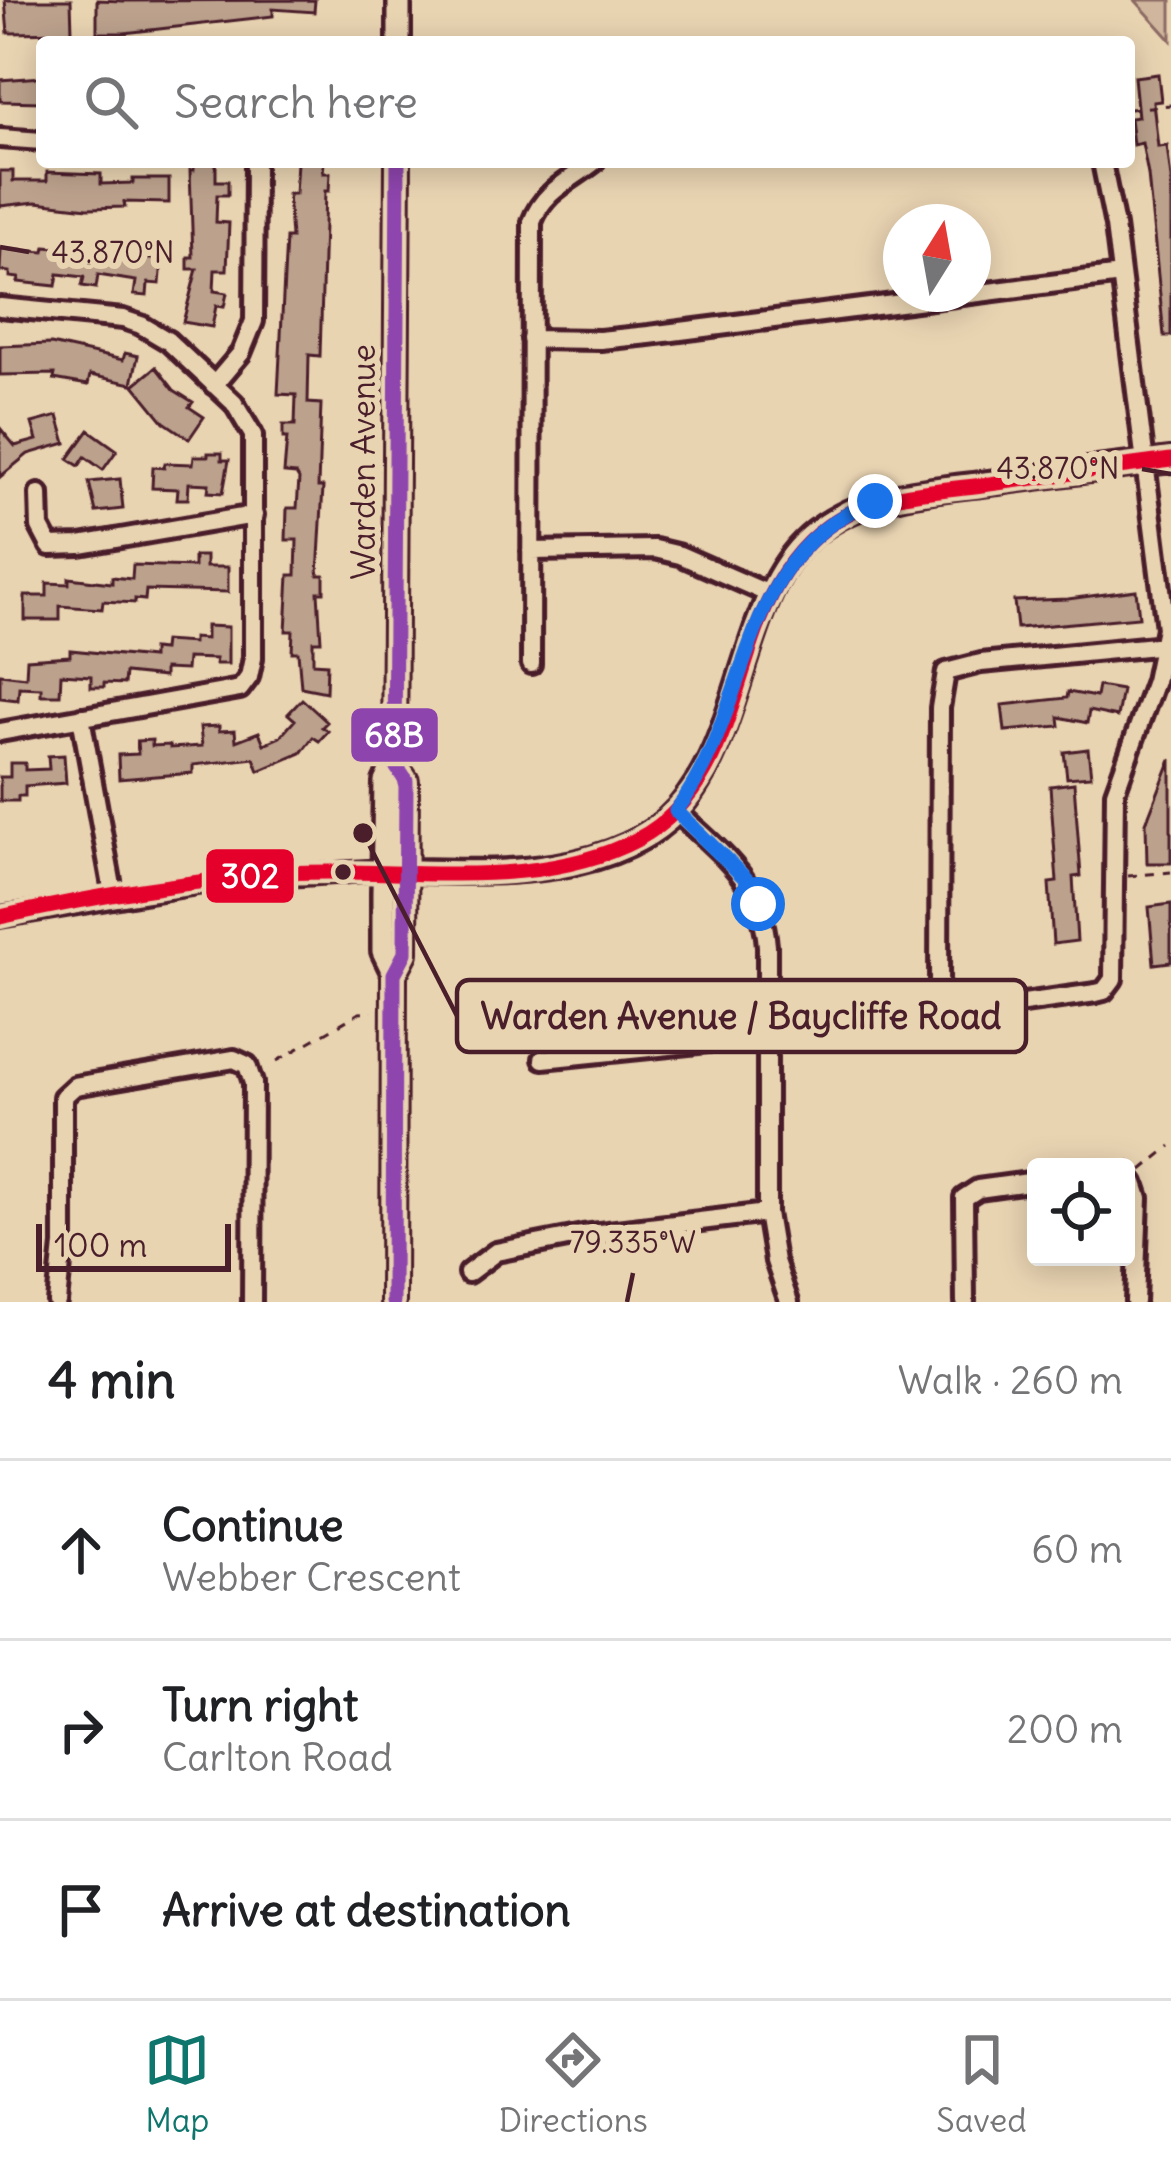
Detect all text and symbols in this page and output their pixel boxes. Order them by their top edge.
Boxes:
search box [36,36,1135,168]
icon: search [78,69,144,135]
text: Search here [174,74,418,130]
north arrow [883,204,991,312]
text: 43.870°N [51,233,175,271]
street label: Warden Avenue [342,344,384,580]
text: 43.870°N [996,449,1120,487]
route end [848,474,902,528]
line badge: 68B [349,706,440,764]
text: 68B [364,714,424,756]
line badge: 302 [204,847,296,905]
text: 302 [221,855,279,897]
unlabelled marker [332,861,354,883]
route start [731,877,785,931]
callout: Warden Avenue / Baycliffe Road [457,980,1026,1052]
text: Warden Avenue / Baycliffe Road [481,994,1001,1039]
map controls [1027,1158,1135,1266]
button: locate [1027,1158,1135,1266]
scale bar [36,1218,231,1271]
text: 79.335°W [570,1223,696,1261]
text: 100 m [54,1224,147,1266]
text: 4 min [48,1348,175,1412]
text: Walk · 260 m [898,1356,1123,1405]
text: Continue [162,1497,344,1553]
icon: ahead [48,1517,114,1583]
text: 60 m [1031,1525,1123,1574]
text: Webber Crescent [162,1553,461,1602]
text: Turn right [162,1677,358,1733]
icon: right [48,1697,114,1763]
text: 200 m [1007,1705,1123,1754]
text: Carlton Road [162,1733,393,1782]
icon: arrive [48,1877,114,1943]
text: Arrive at destination [162,1882,571,1938]
tab: Map [144,2027,210,2141]
tab: Directions [499,2027,648,2141]
tab: Saved [936,2027,1027,2141]

